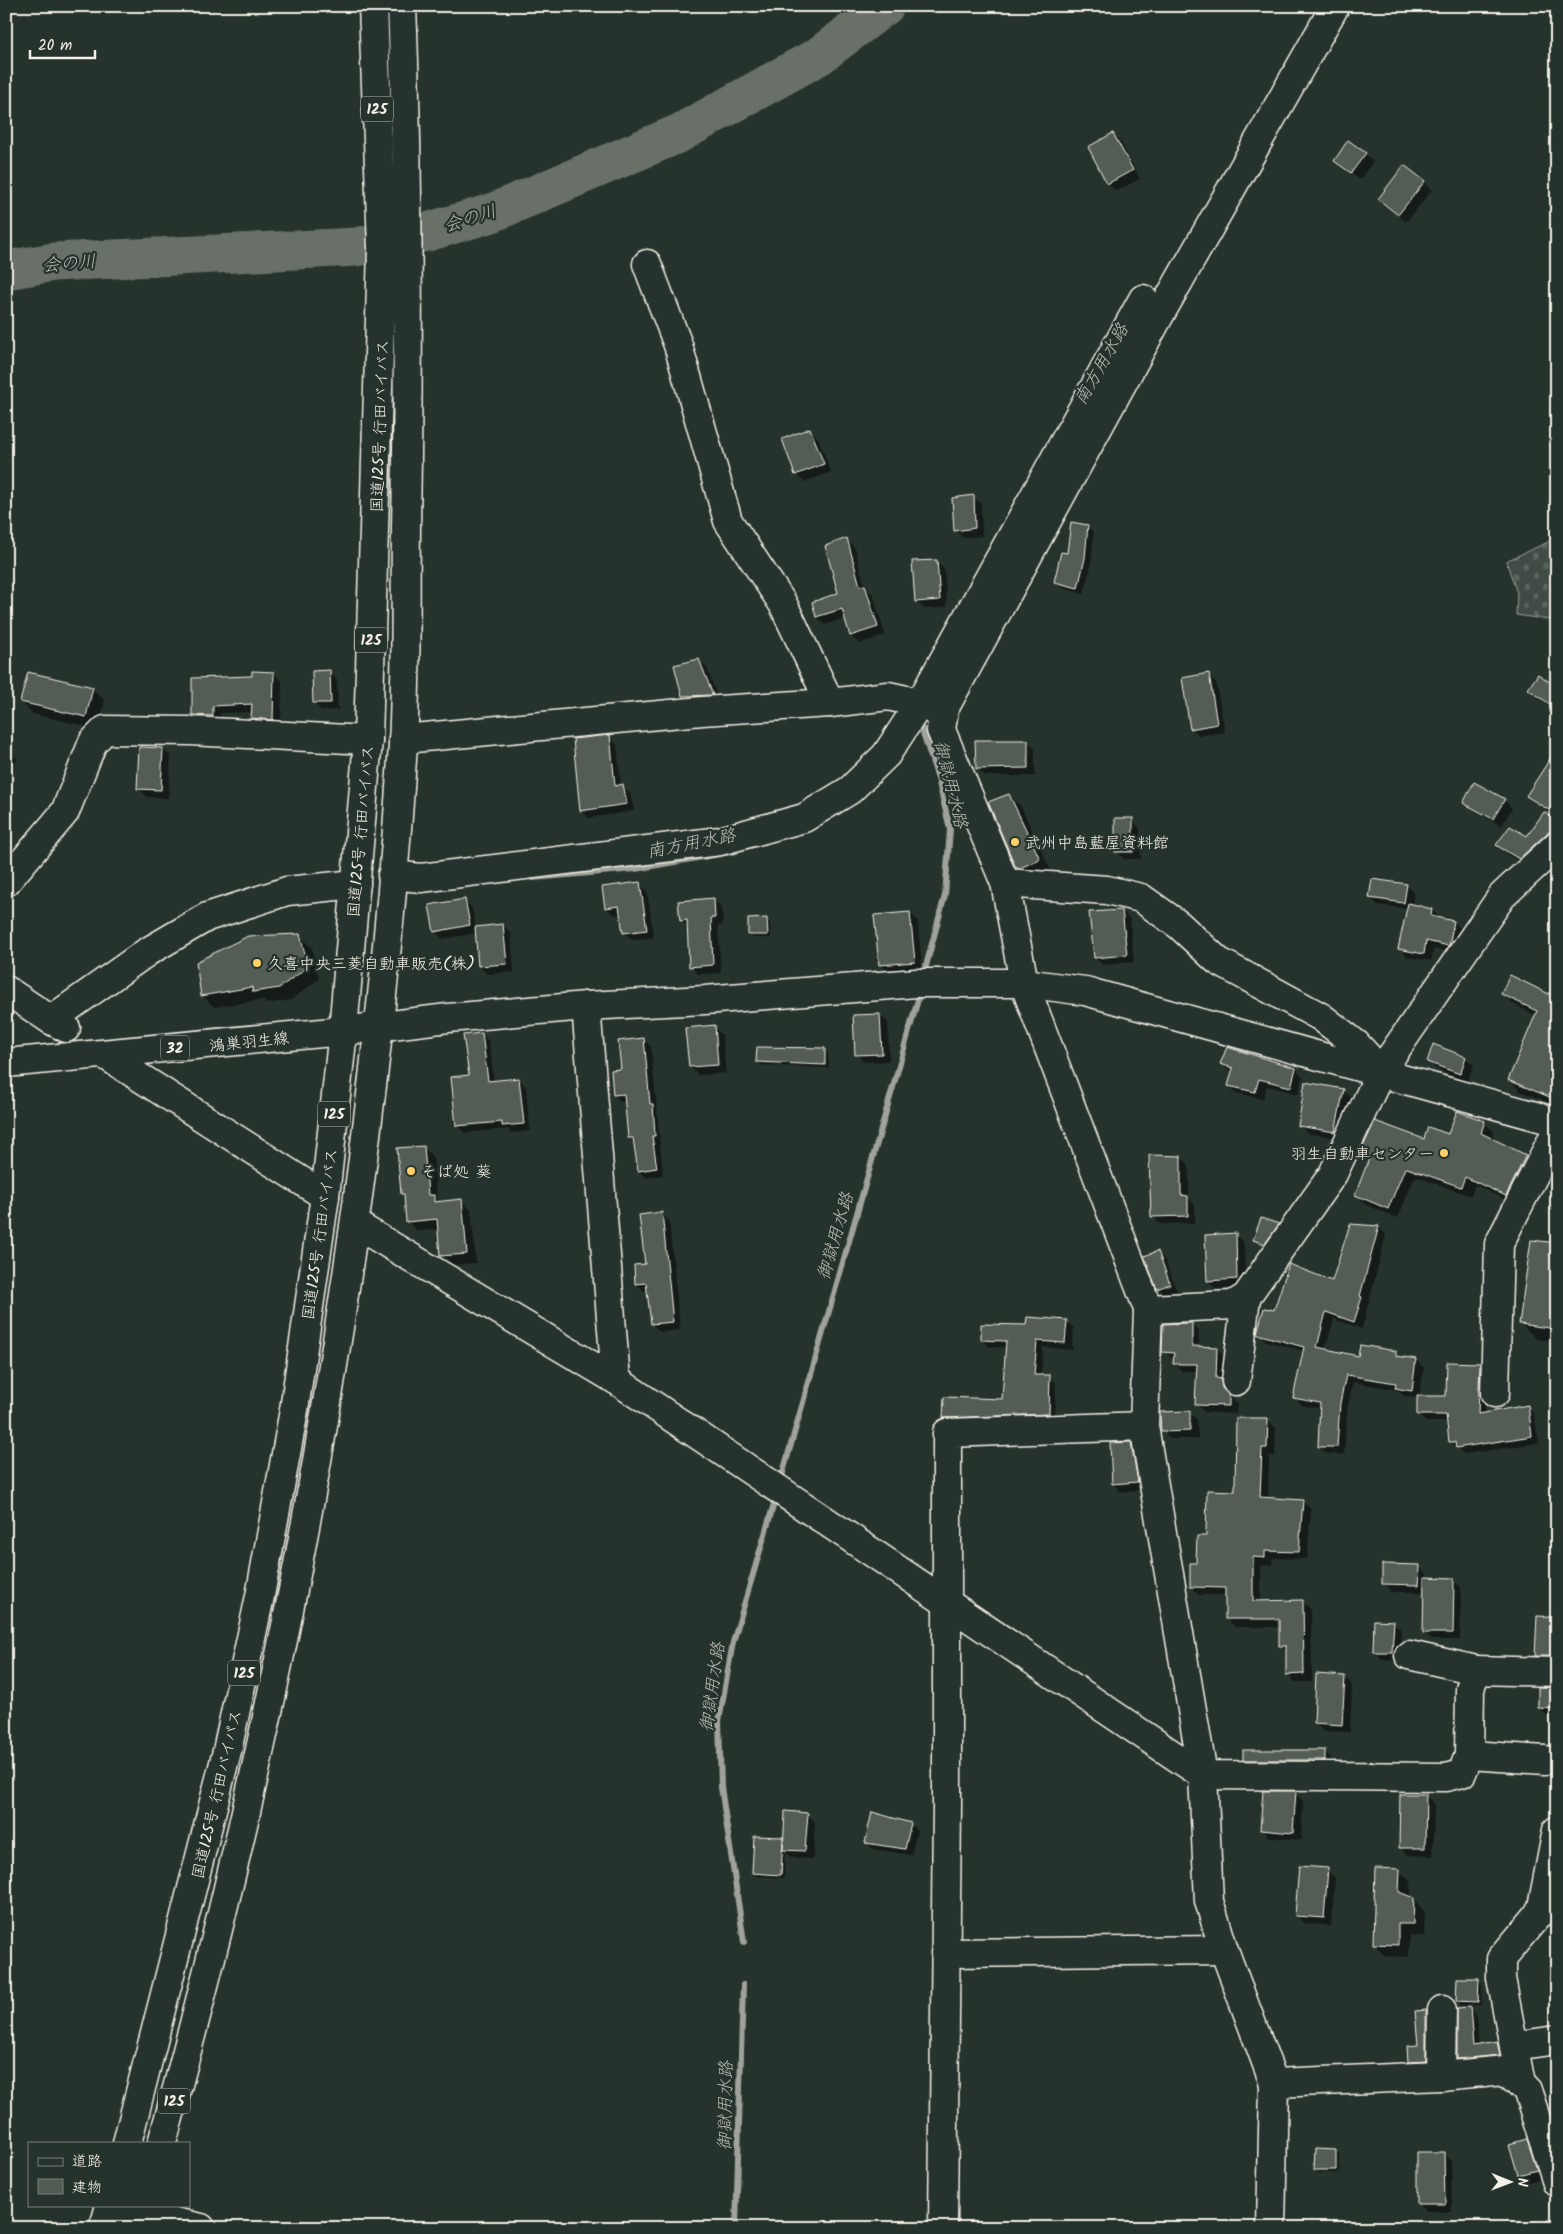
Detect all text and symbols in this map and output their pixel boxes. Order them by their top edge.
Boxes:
scale bar [30,28,95,60]
text: 20 m [38,34,72,58]
road number: 125 [361,96,393,122]
water label: 会の川 [440,198,500,241]
water label: 会の川 [41,248,97,281]
water label: 南方用水路 [1067,318,1138,411]
street label: 国道125号 行田バイパス [365,339,396,513]
road number: 125 [355,628,387,652]
water label: 御獄用水路 [925,737,975,833]
street label: 国道125号 行田バイパス [342,744,381,918]
water label: 南方用水路 [644,821,739,867]
place label: 武州中島藍屋資料館 [1025,831,1169,856]
marker: 武州中島藍屋資料館 [1009,836,1021,848]
place label: 久喜中央三菱自動車販売(株) [267,952,475,977]
marker: 久喜中央三菱自動車販売(株) [251,957,263,969]
street label: 鴻巣羽生線 [208,1026,290,1059]
road number: 32 [161,1036,189,1060]
road number: 125 [318,1102,350,1126]
place label: 羽生自動車センター [1291,1142,1434,1167]
street label: 国道125号 行田バイパス [296,1147,345,1322]
marker: 羽生自動車センター [1438,1147,1450,1159]
place label: そば処 葵 [421,1160,491,1185]
marker: そば処 葵 [405,1165,417,1177]
water label: 御獄用水路 [810,1188,863,1284]
water label: 御獄用水路 [693,1640,734,1734]
road number: 125 [228,1660,260,1686]
street label: 国道125号 行田バイパス [186,1707,249,1881]
water label: 御獄用水路 [711,2060,742,2151]
road number: 125 [158,2088,190,2114]
legend [28,2142,190,2206]
text: 道路 [72,2150,102,2174]
north arrow [1486,2156,1536,2206]
text: 建物 [72,2176,102,2200]
text: N [1511,2178,1533,2187]

